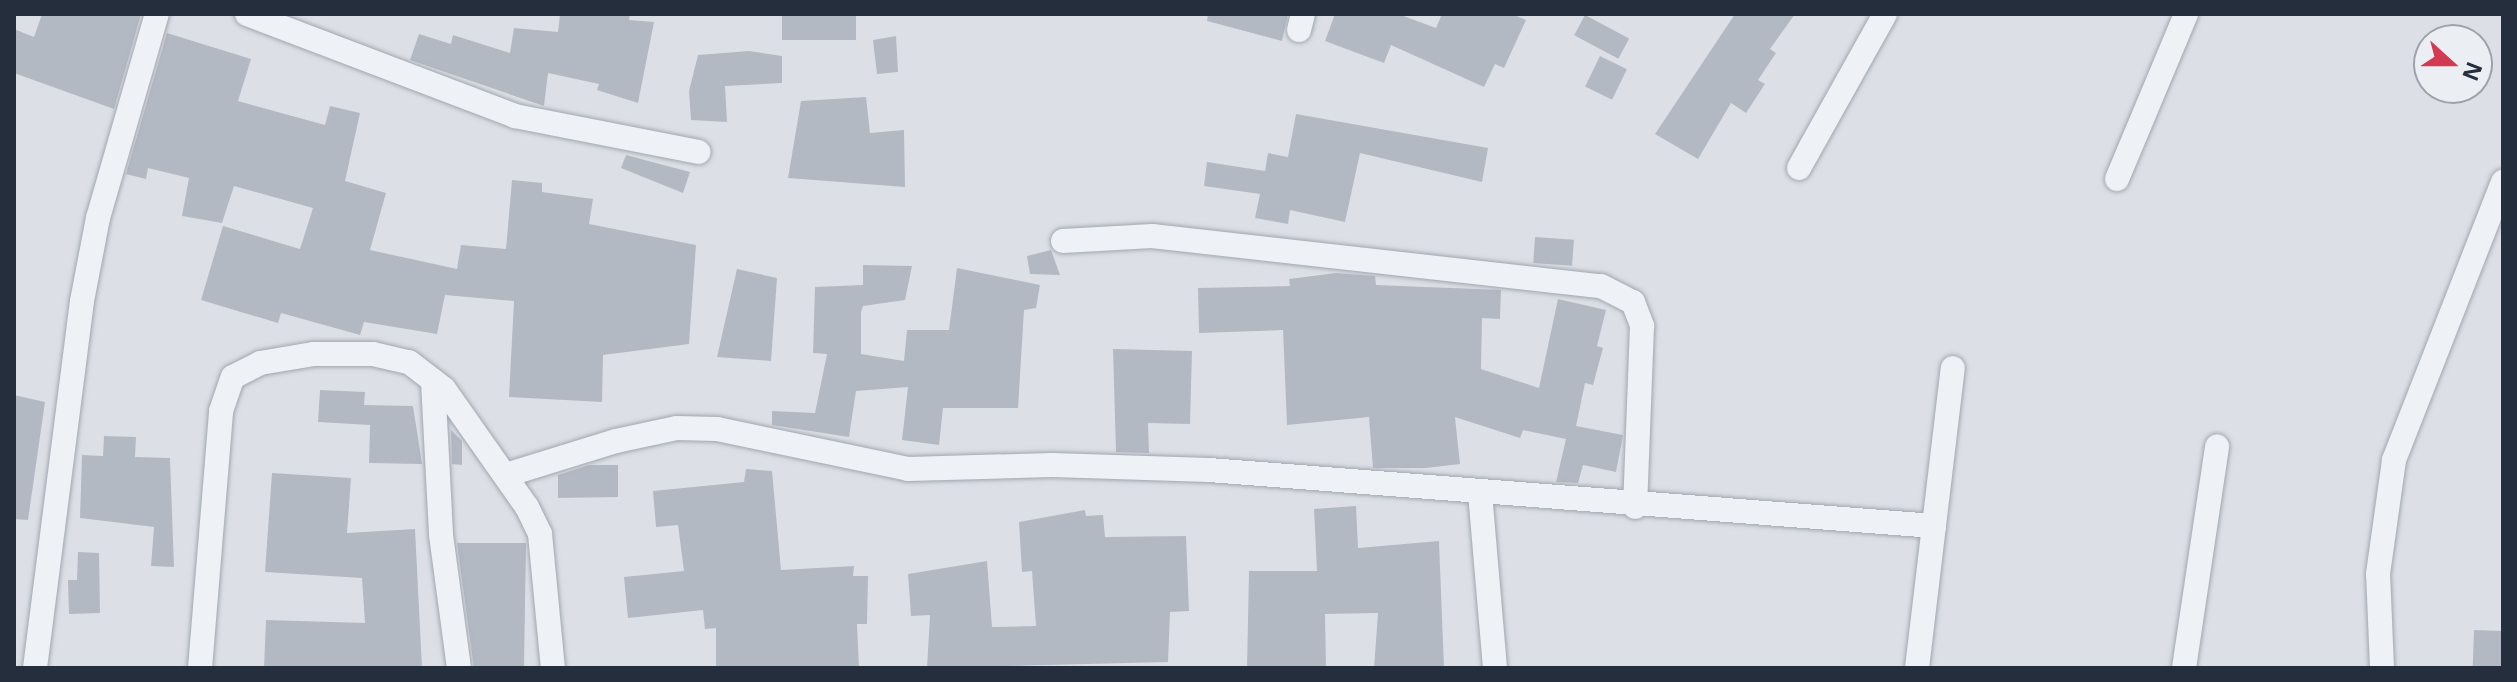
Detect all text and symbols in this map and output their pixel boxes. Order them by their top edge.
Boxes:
north arrow [2413,24,2493,104]
text: N [2456,58,2491,86]

